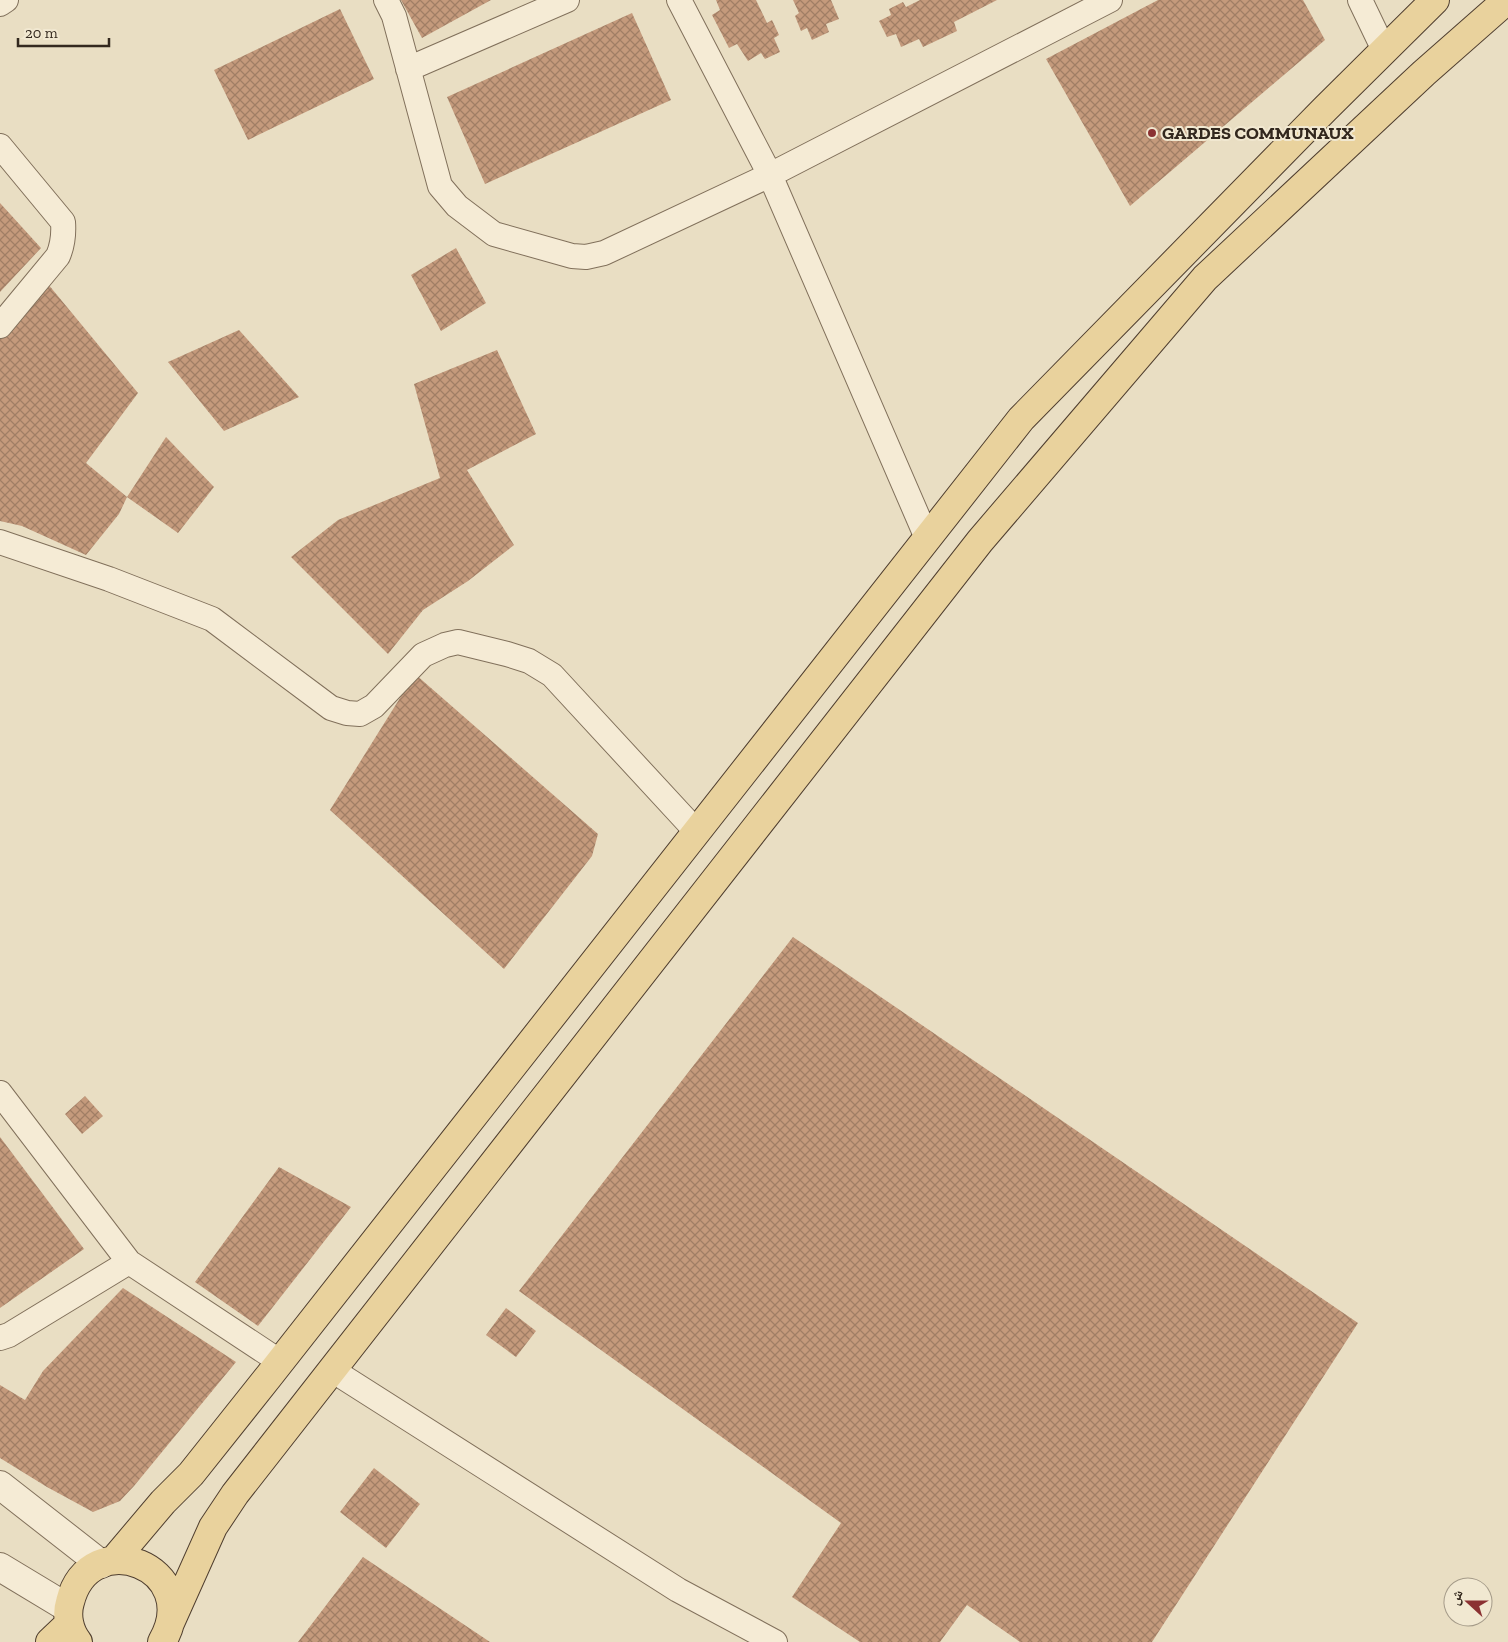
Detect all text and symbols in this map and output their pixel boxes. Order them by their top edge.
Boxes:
scale bar [18,15,109,47]
text: 20 m [25,24,58,42]
place label: GARDES COMMUNAUX [1162,122,1354,144]
marker: GARDES COMMUNAUX [1146,127,1158,139]
north arrow [1443,1577,1493,1627]
text: ش [1446,1587,1467,1608]

